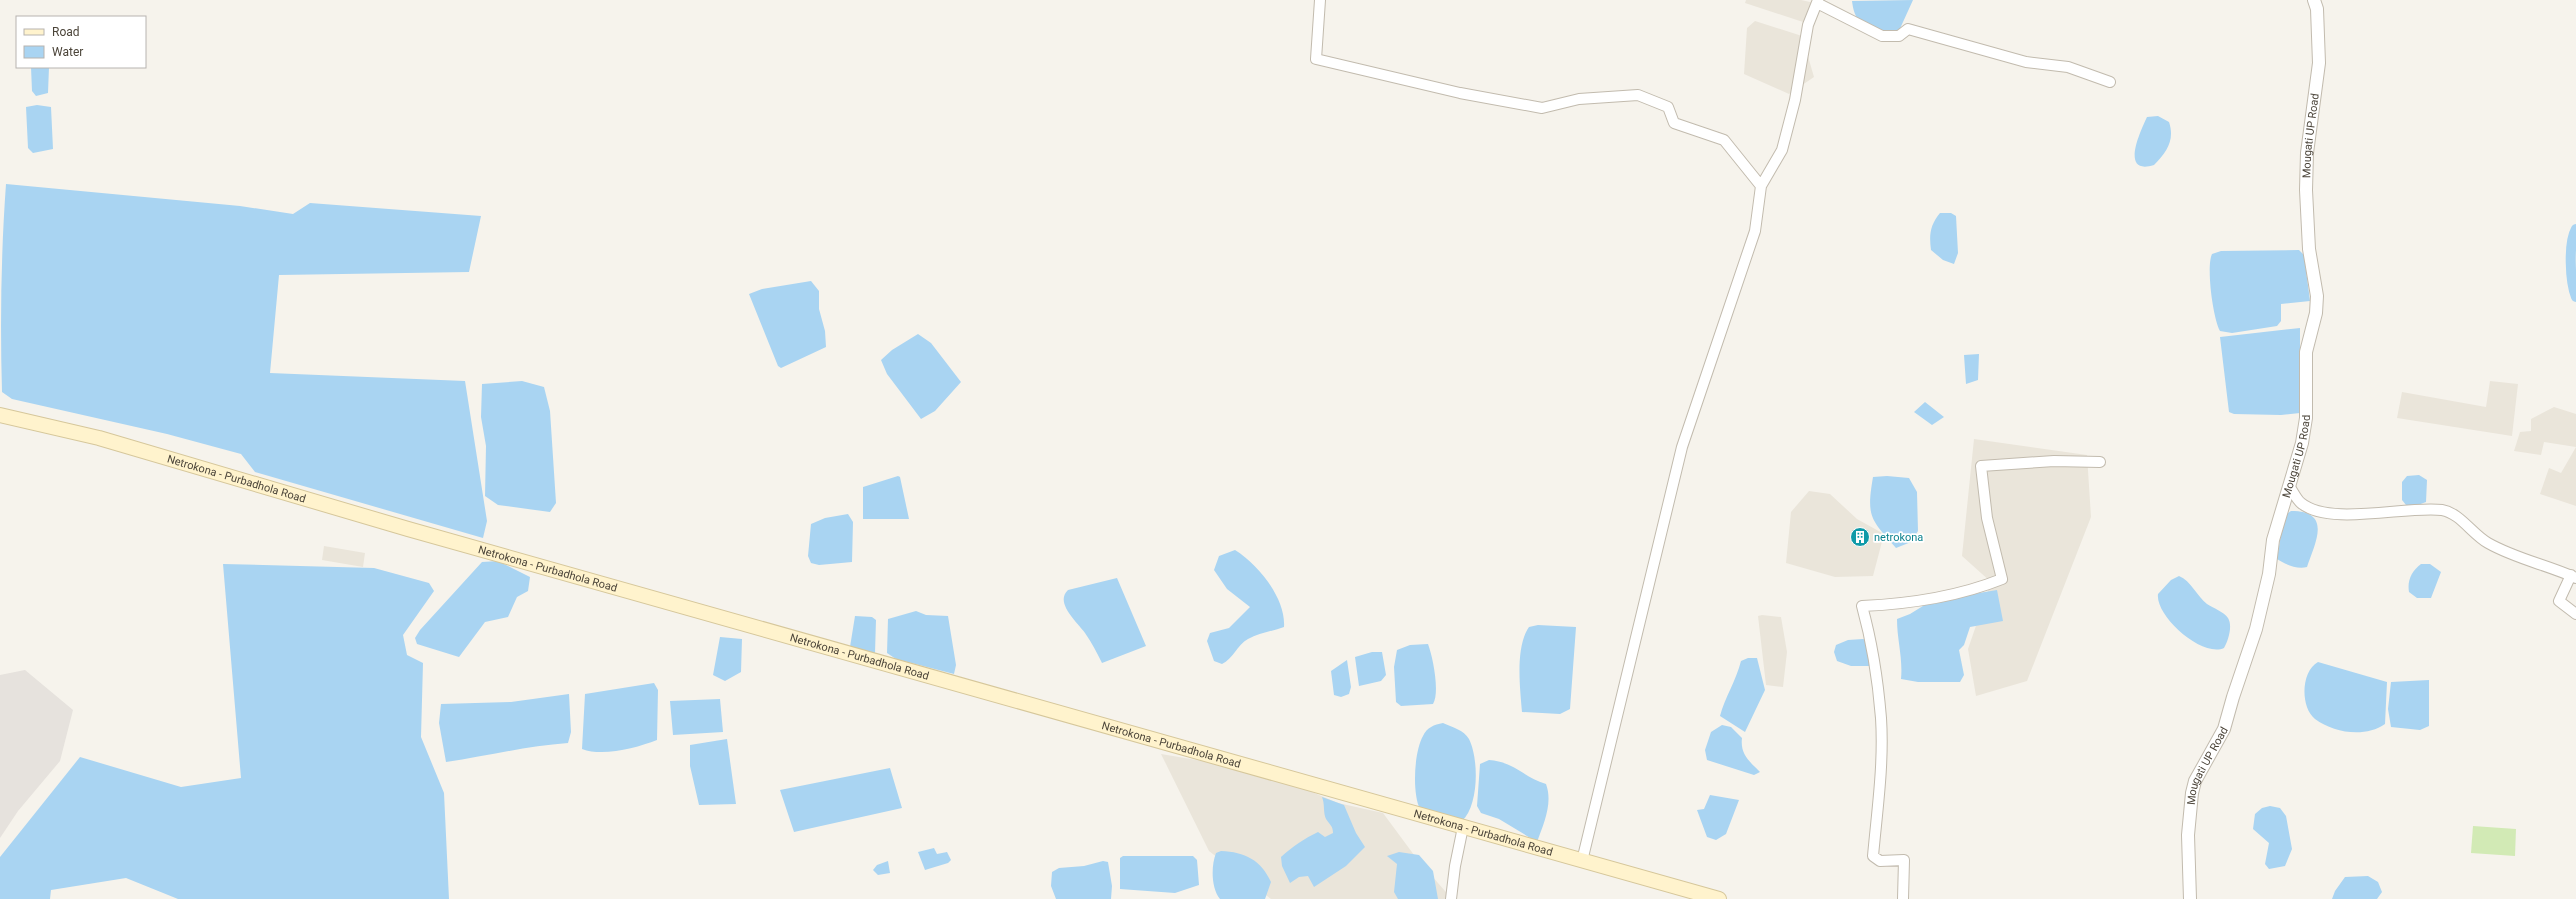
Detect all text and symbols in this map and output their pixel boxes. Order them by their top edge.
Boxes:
legend [16,16,146,68]
text: Road [52,25,80,39]
text: Water [52,45,83,59]
street label: Mougati UP Road [2300,93,2321,178]
street label: Mougati UP Road [2280,415,2313,499]
street label: Netrokona - Purbadhola Road [166,452,307,505]
building icon: netrokona [1849,526,1871,548]
place label: netrokona [1874,531,1923,544]
street label: Netrokona - Purbadhola Road [477,543,619,594]
street label: Netrokona - Purbadhola Road [789,631,931,682]
street label: Netrokona - Purbadhola Road [1100,719,1242,770]
street label: Mougati UP Road [2184,725,2230,805]
street label: Netrokona - Purbadhola Road [1412,807,1554,858]

